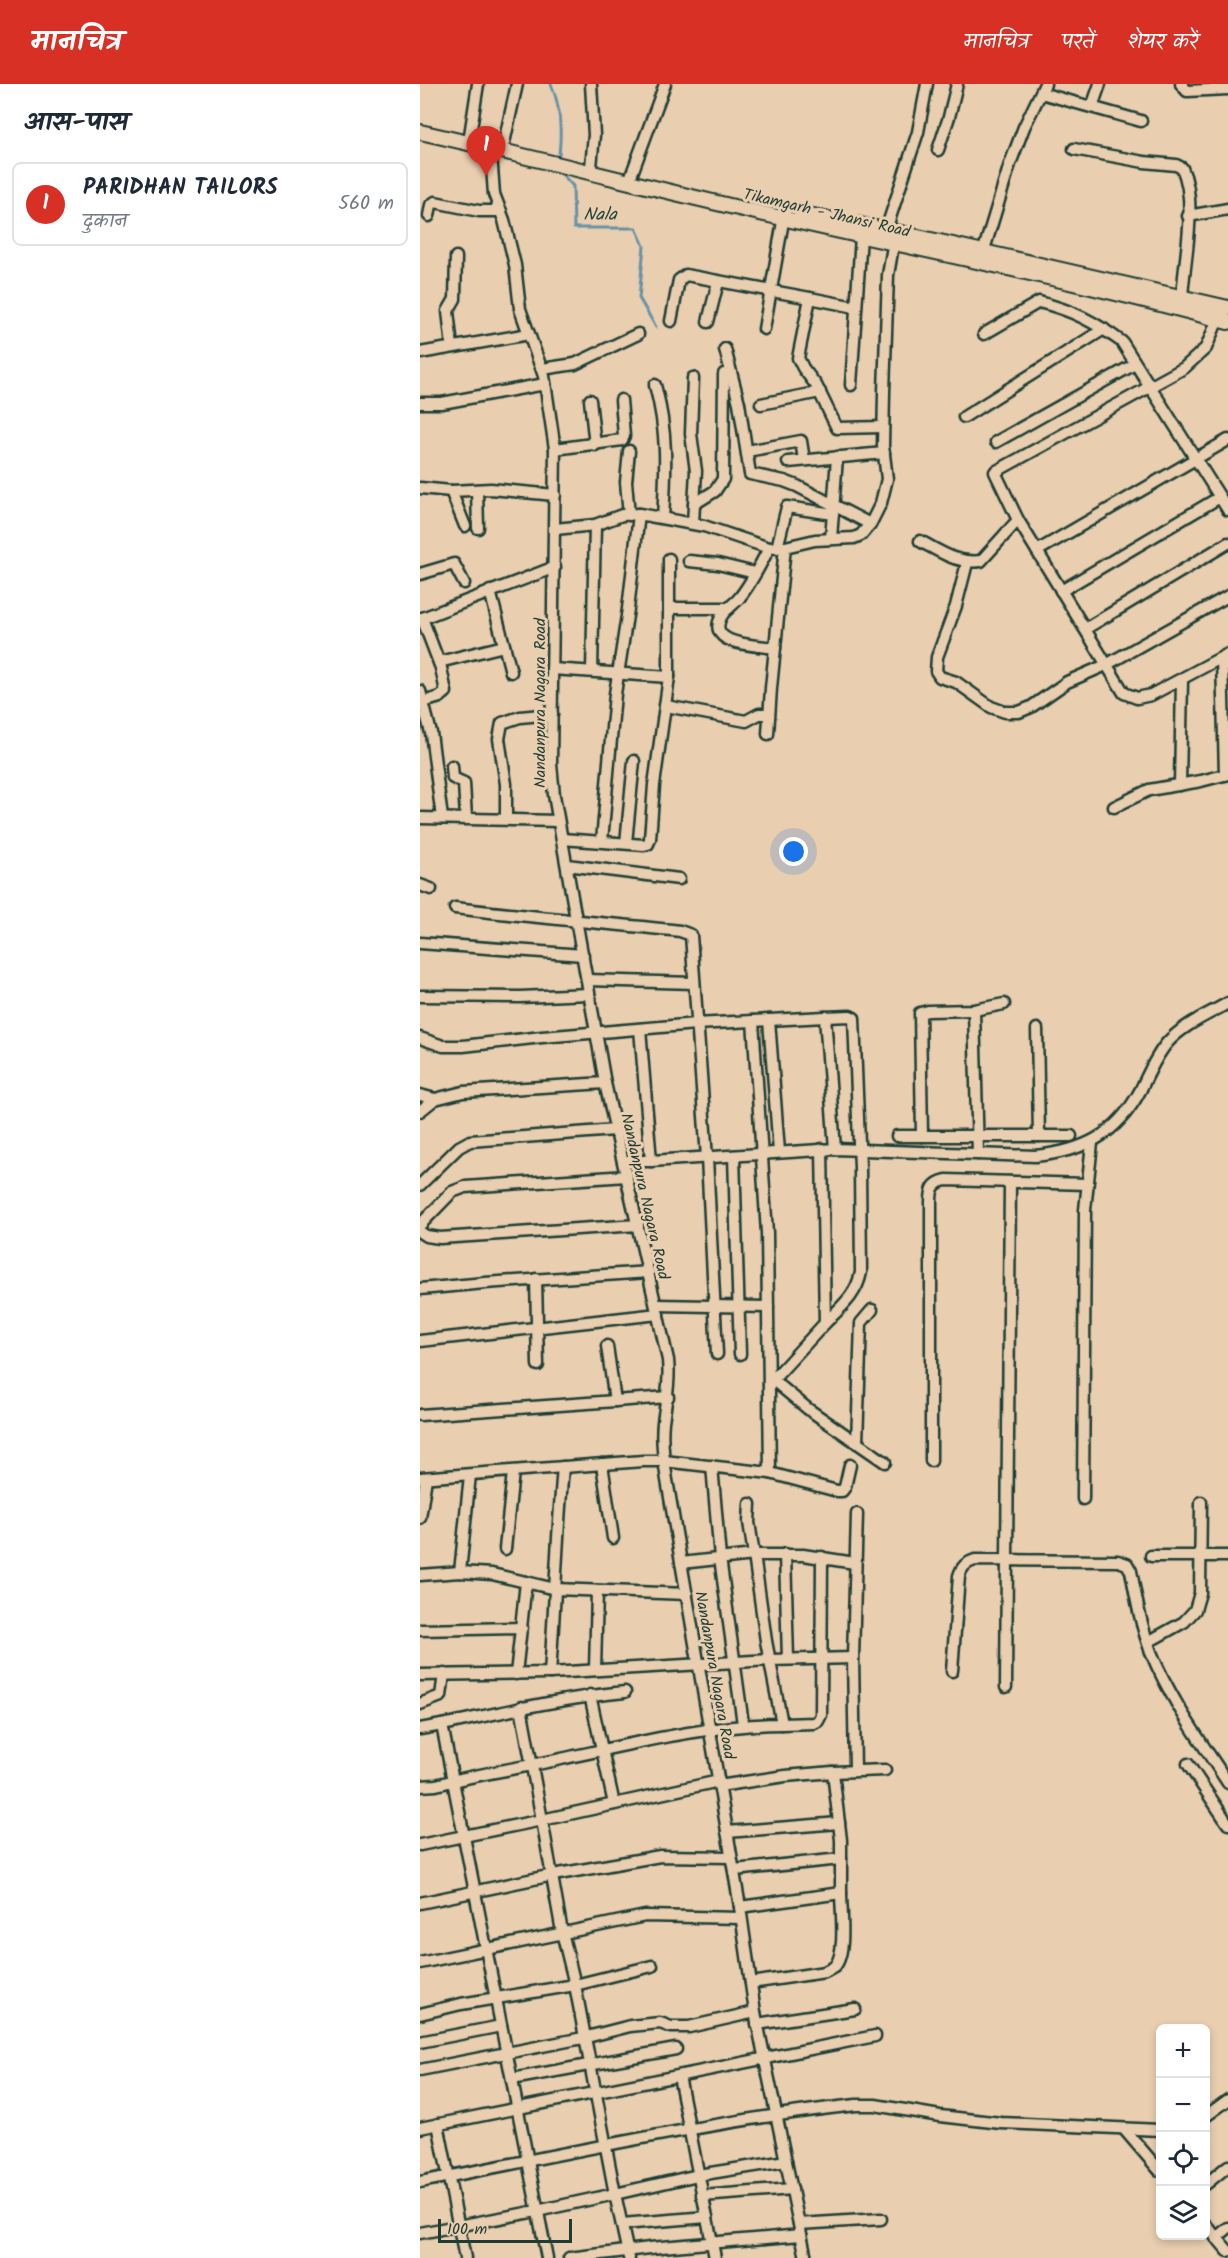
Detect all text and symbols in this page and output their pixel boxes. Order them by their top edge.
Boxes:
text: मानचित्र [30,20,122,65]
text: मानचित्र [964,26,1029,59]
text: परतें [1062,26,1094,59]
text: शेयर करें [1127,26,1198,59]
text: आस-पास [24,102,128,144]
pin: 1 [466,126,506,176]
text: PARIDHAN TAILORS [83,171,278,206]
street label: Tikamgarh - Jhansi Road [741,182,914,245]
text: 1 [42,188,49,220]
text: 560 m [338,188,394,220]
water label: Nala [583,201,618,230]
text: दुकान [83,206,127,238]
street label: Nandanpura Nagara Road [528,617,553,788]
your location [779,837,808,866]
street label: Nandanpura Nagara Road [613,1111,676,1283]
street label: Nandanpura Nagara Road [687,1589,742,1762]
map controls [1156,2024,1210,2240]
button: + [1156,2024,1210,2078]
button: − [1156,2078,1210,2132]
button: locate [1156,2132,1210,2186]
button: layers [1156,2186,1210,2240]
scale bar [438,2216,572,2244]
text: 100 m [447,2217,487,2242]

